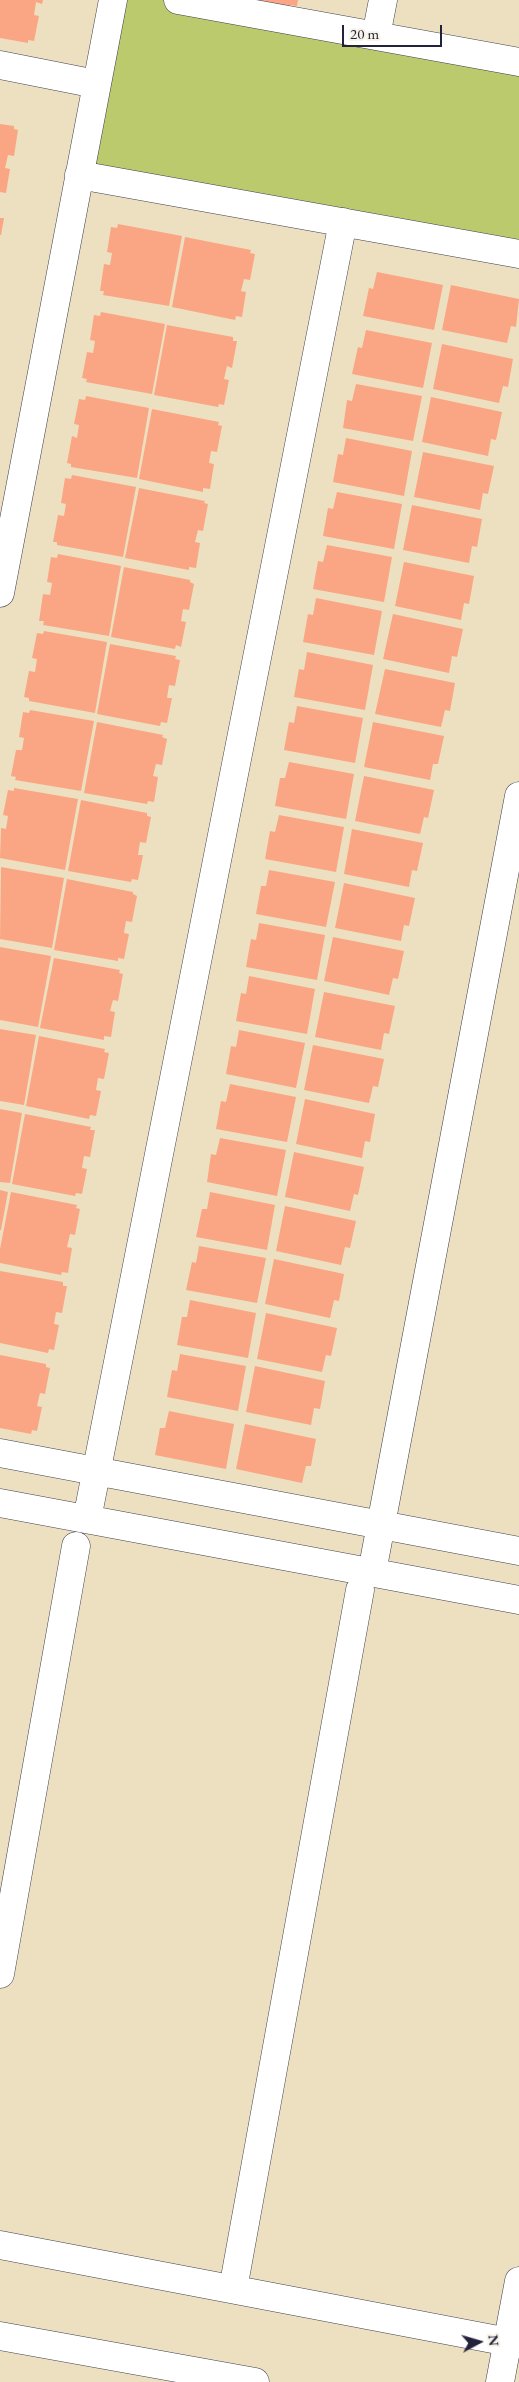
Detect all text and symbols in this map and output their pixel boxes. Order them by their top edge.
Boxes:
scale bar [344,15,444,47]
text: 20 m [350,24,379,43]
north arrow [454,2317,504,2367]
text: N [484,2334,503,2347]

